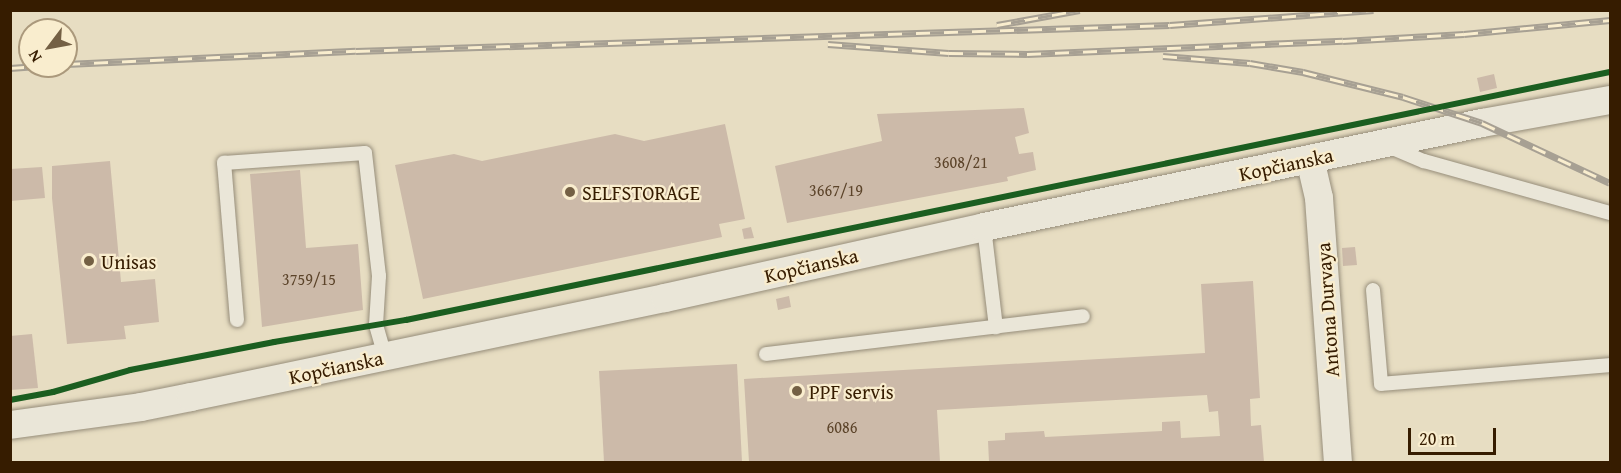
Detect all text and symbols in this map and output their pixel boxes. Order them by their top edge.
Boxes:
north arrow [18,18,78,78]
text: N [21,46,47,67]
street label: Kopčianska [1237,142,1335,186]
house number: 3608/21 [934,152,988,172]
place label: SELFSTORAGE [582,180,700,204]
house number: 3667/19 [809,180,863,200]
marker: SELFSTORAGE [563,185,577,199]
street label: Antona Durvaya [1310,242,1344,378]
street label: Kopčianska [762,243,860,287]
place label: Unisas [101,249,156,273]
marker: Unisas [82,254,96,268]
house number: 3759/15 [282,269,336,289]
street label: Kopčianska [287,345,385,389]
place label: PPF servis [809,379,894,403]
marker: PPF servis [790,384,804,398]
scale bar [1411,416,1500,454]
house number: 6086 [827,417,857,437]
text: 20 m [1419,425,1455,452]

